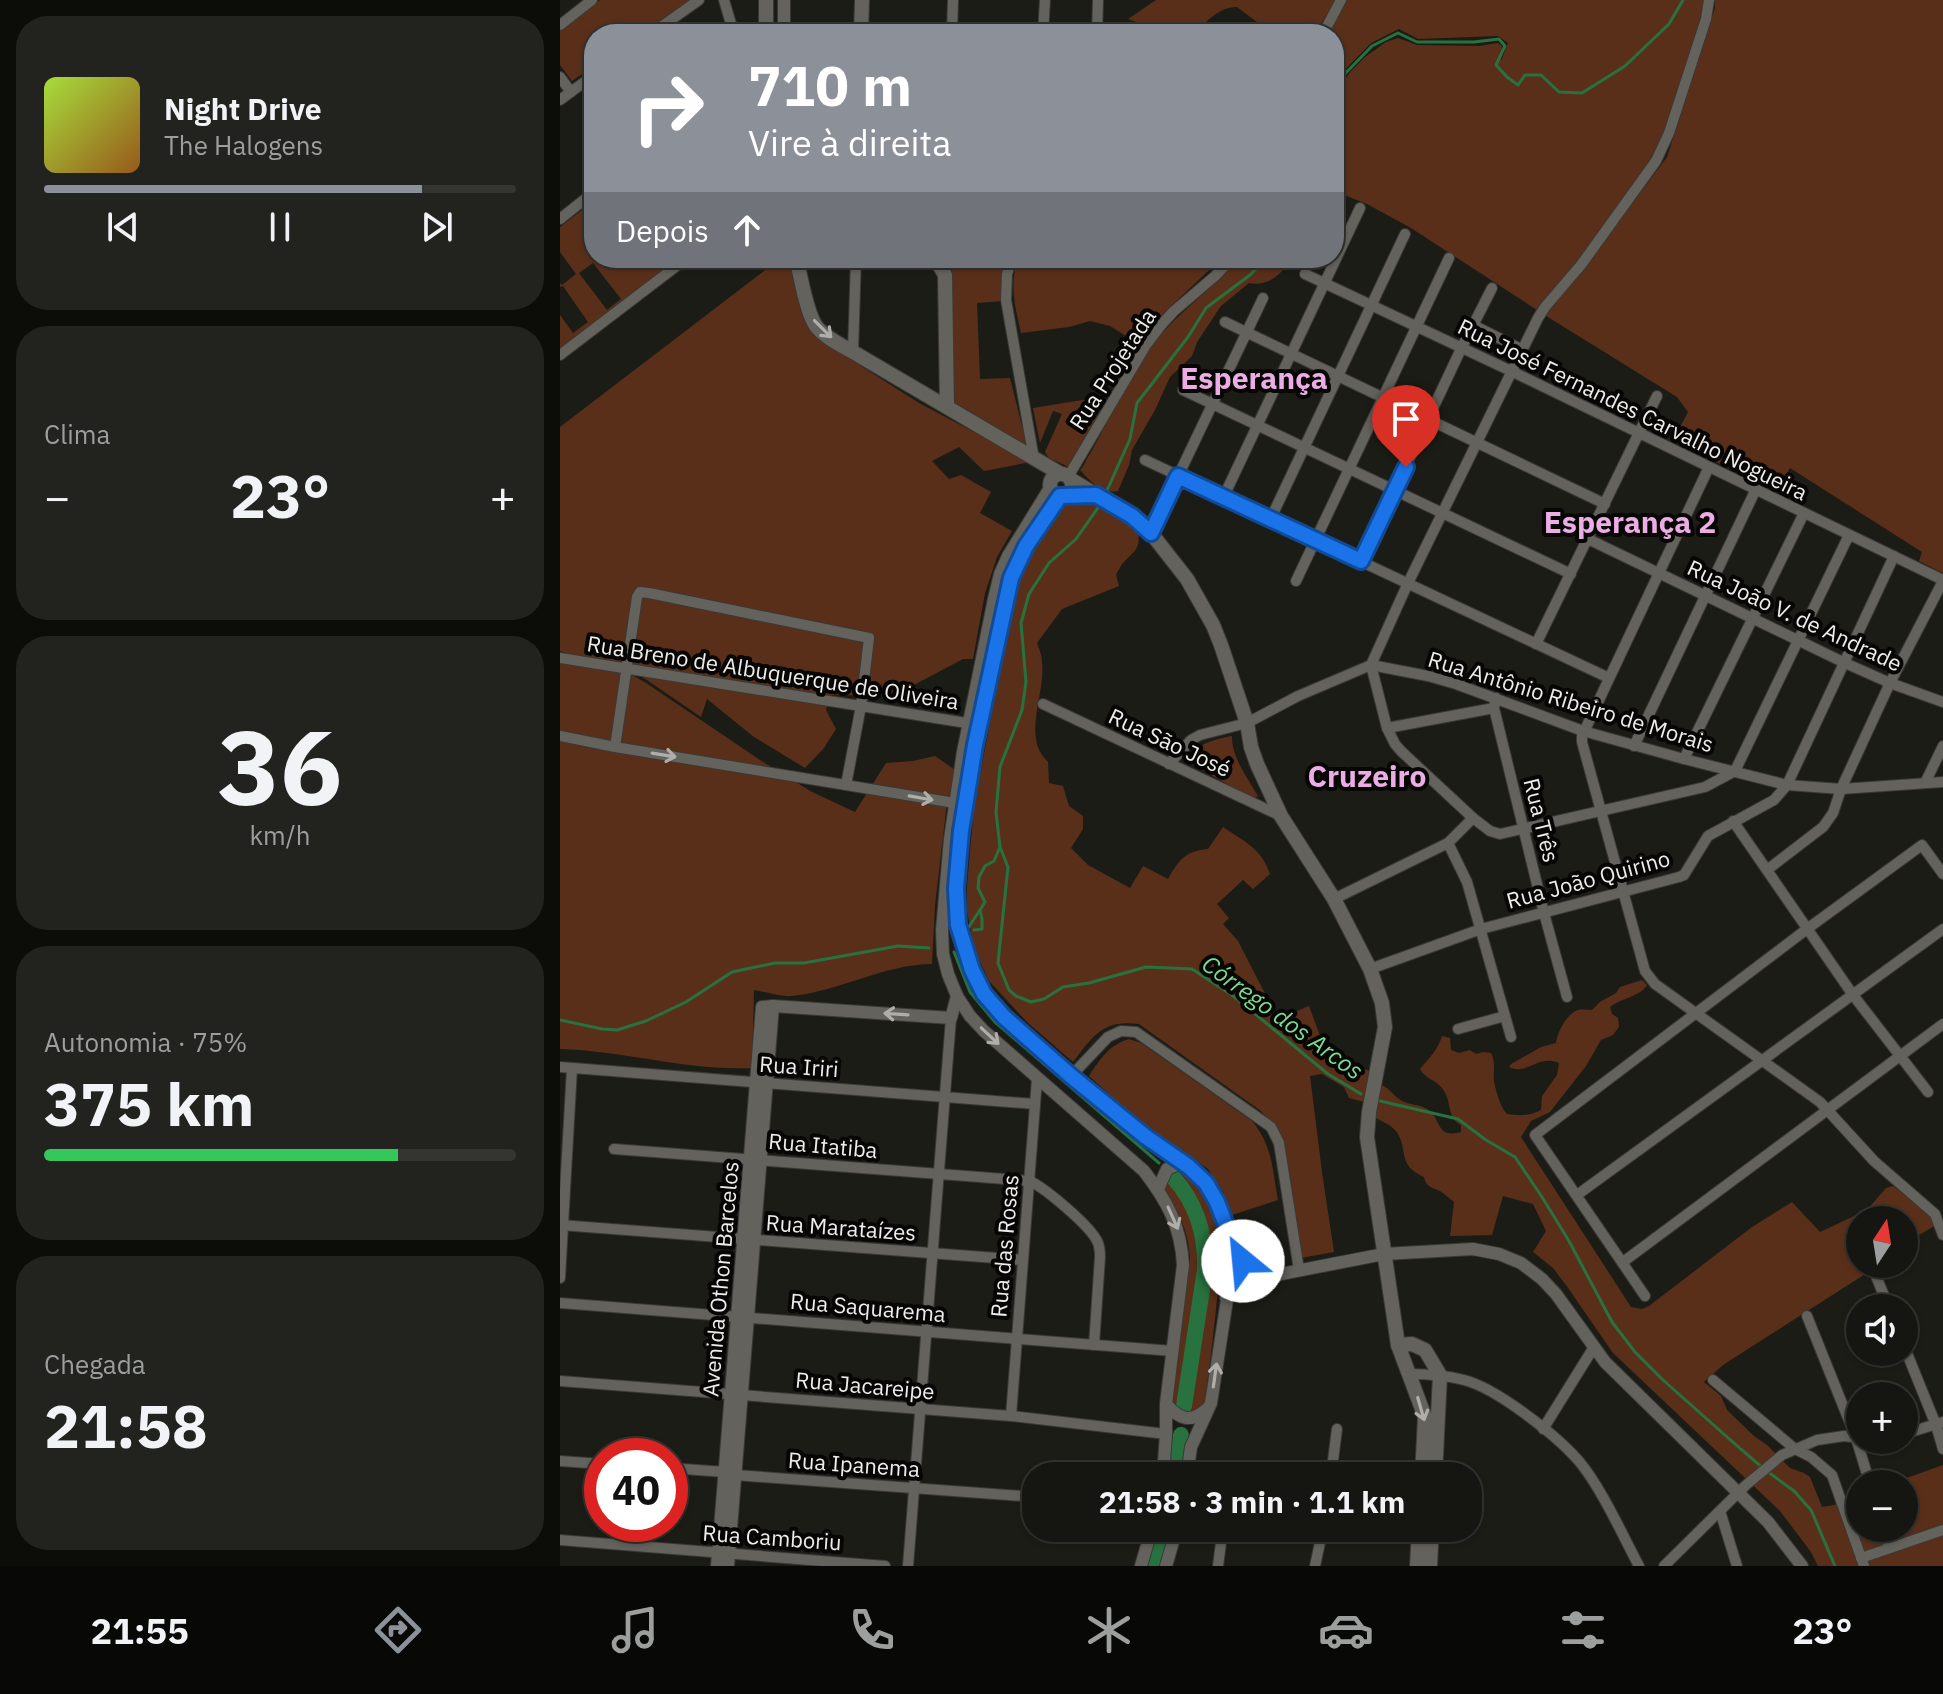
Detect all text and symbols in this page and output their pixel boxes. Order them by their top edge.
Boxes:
text: 710 m [748,49,912,121]
icon: right [616,56,720,160]
text: Night Drive [164,89,322,128]
text: Vire à direita [748,119,951,166]
text: The Halogens [164,128,323,162]
icon: previous [101,205,145,249]
icon: pause [258,205,302,249]
icon: next [415,205,459,249]
icon: ahead [725,208,769,252]
text: Depois [616,211,709,250]
street label: Rua Projetada [1062,303,1162,435]
street label: Rua José Fernandes Carvalho Nogueira [1453,311,1813,507]
one-way arrow [812,319,832,339]
district label: Esperança [1180,358,1328,397]
pin [1372,385,1440,467]
icon: arrive [1384,397,1428,441]
text: Clima [44,417,110,451]
text: 23° [230,456,330,535]
text: − [44,468,70,525]
text: + [490,468,516,525]
district label: Esperança 2 [1544,502,1716,541]
street label: Rua João V. de Andrade [1683,553,1907,677]
street label: Rua Breno de Albuquerque de Oliveira [585,628,961,716]
street label: Rua Antônio Ribeiro de Morais [1425,644,1717,758]
text: 36 [218,698,342,834]
street label: Rua São José [1104,701,1236,783]
one-way arrow [651,749,676,764]
district label: Cruzeiro [1307,756,1427,795]
street label: Rua Três [1518,775,1566,865]
one-way arrow [908,791,933,806]
text: km/h [249,818,311,852]
street label: Rua João Quirino [1503,843,1673,915]
water label: Córrego dos Arcos [1196,948,1370,1086]
one-way arrow [883,1006,910,1021]
text: Autonomia · 75% [44,1025,247,1059]
one-way arrow [980,1027,1000,1045]
street label: Rua Iriri [758,1049,840,1083]
text: 375 km [44,1064,254,1143]
street label: Rua Itatiba [767,1126,879,1164]
street label: Avenida Othon Barcelos [695,1160,745,1398]
street label: Rua das Rosas [983,1173,1025,1319]
one-way arrow [1166,1206,1181,1230]
north arrow [1846,1206,1918,1278]
map controls [1846,1206,1918,1542]
street label: Rua Marataízes [765,1207,917,1247]
position arrow [1201,1219,1285,1303]
street label: Rua Saquarema [789,1286,947,1328]
button: sound [1846,1294,1918,1366]
text: Chegada [44,1347,146,1381]
one-way arrow [1208,1363,1223,1388]
street label: Rua Jacareipe [794,1364,936,1406]
button: + [1846,1382,1918,1454]
text: 21:58 [44,1386,208,1465]
one-way arrow [1414,1395,1429,1421]
speed limit sign: 40 [584,1438,688,1542]
street label: Rua Ipanema [787,1445,921,1483]
button: − [1846,1470,1918,1542]
text: 21:58 · 3 min · 1.1 km [1099,1482,1405,1521]
street label: Rua Camboriu [702,1518,842,1556]
icon: directions [370,1602,426,1658]
icon: music [607,1602,663,1658]
icon: phone [844,1602,900,1658]
icon: climate [1081,1602,1137,1658]
icon: car [1318,1602,1374,1658]
icon: filters [1555,1602,1611,1658]
text: 21:55 [91,1607,189,1654]
text: 23° [1792,1607,1852,1654]

